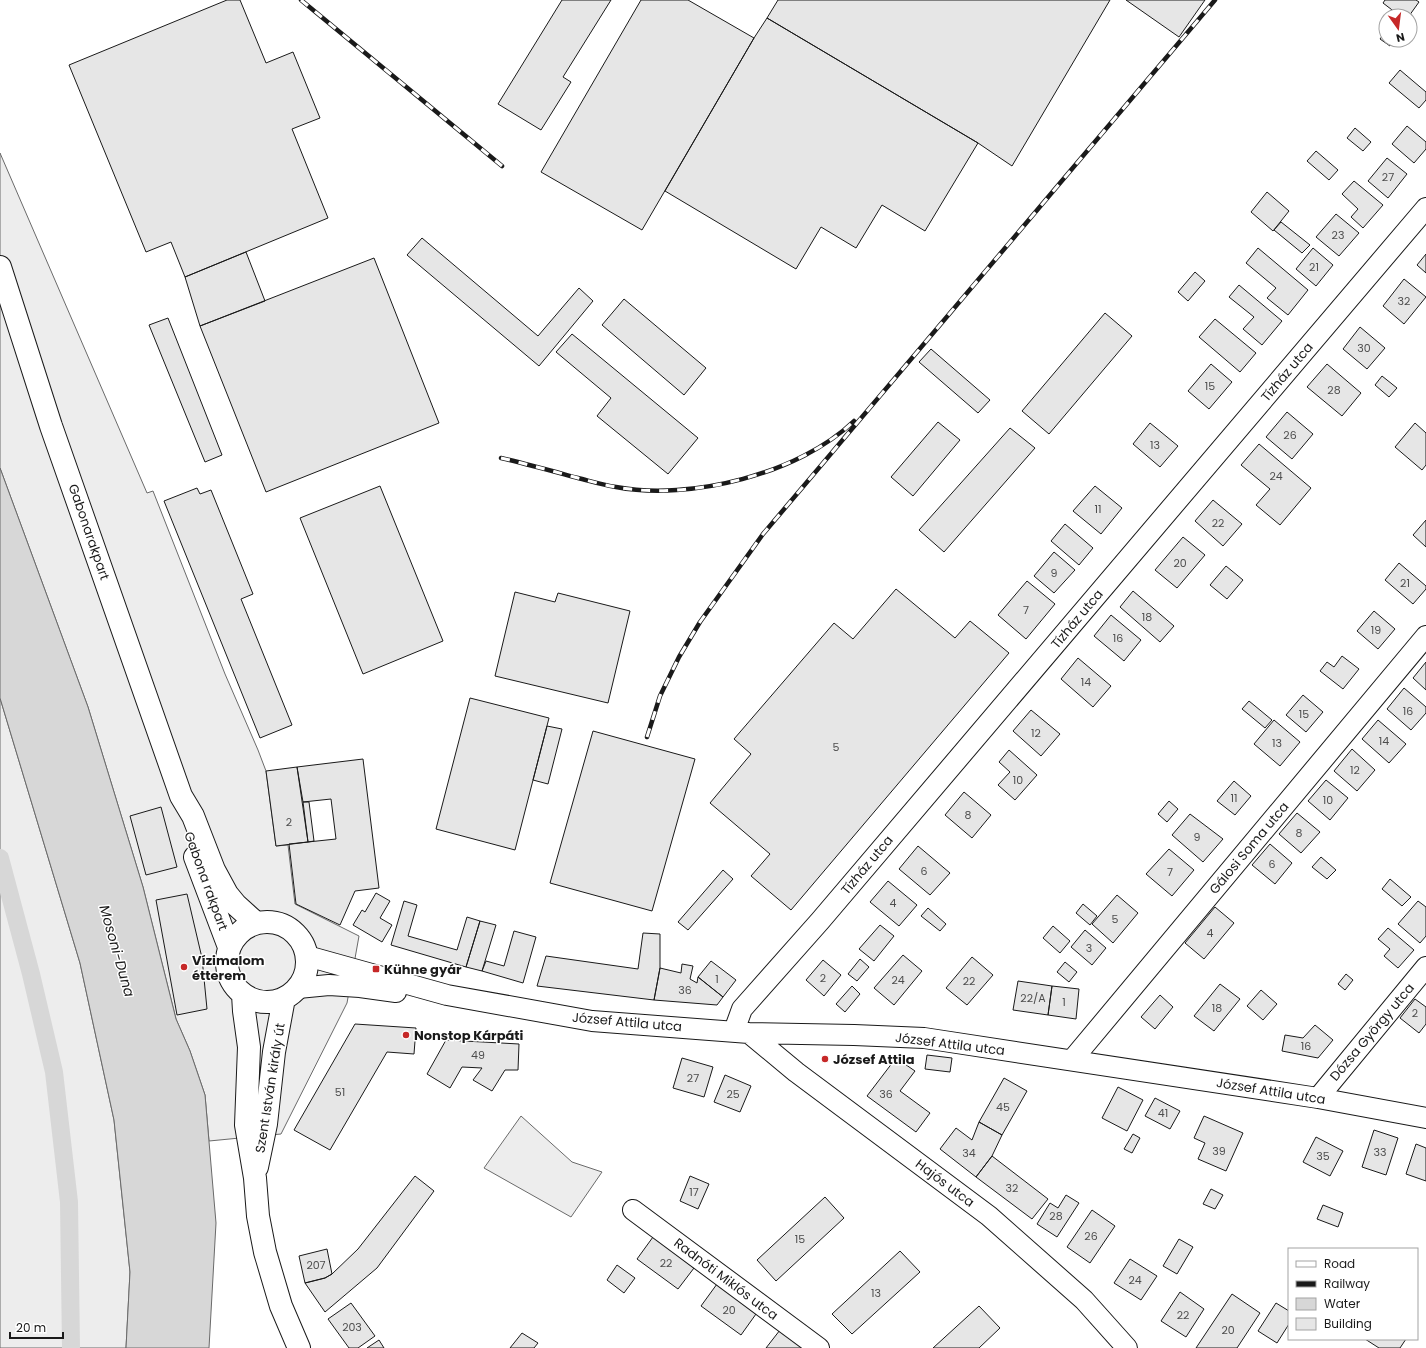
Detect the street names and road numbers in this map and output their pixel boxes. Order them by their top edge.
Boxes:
street label: Tízház utca [1256,338,1318,406]
street label: Gabonarakpart [64,481,114,583]
street label: Tízház utca [1046,585,1108,653]
street label: Gálosi Soma utca [1205,798,1293,898]
street label: Gabona rakpart [179,829,233,933]
street label: Tízház utca [836,831,898,899]
street label: Dózsa György utca [1325,979,1419,1085]
street label: József Attila utca [571,1008,683,1036]
street label: Szent István király út [250,1021,290,1154]
street label: József Attila utca [894,1028,1006,1060]
street label: József Attila utca [1215,1073,1327,1109]
street label: Hajós utca [912,1155,978,1211]
street label: Radnóti Miklós utca [670,1233,782,1325]

